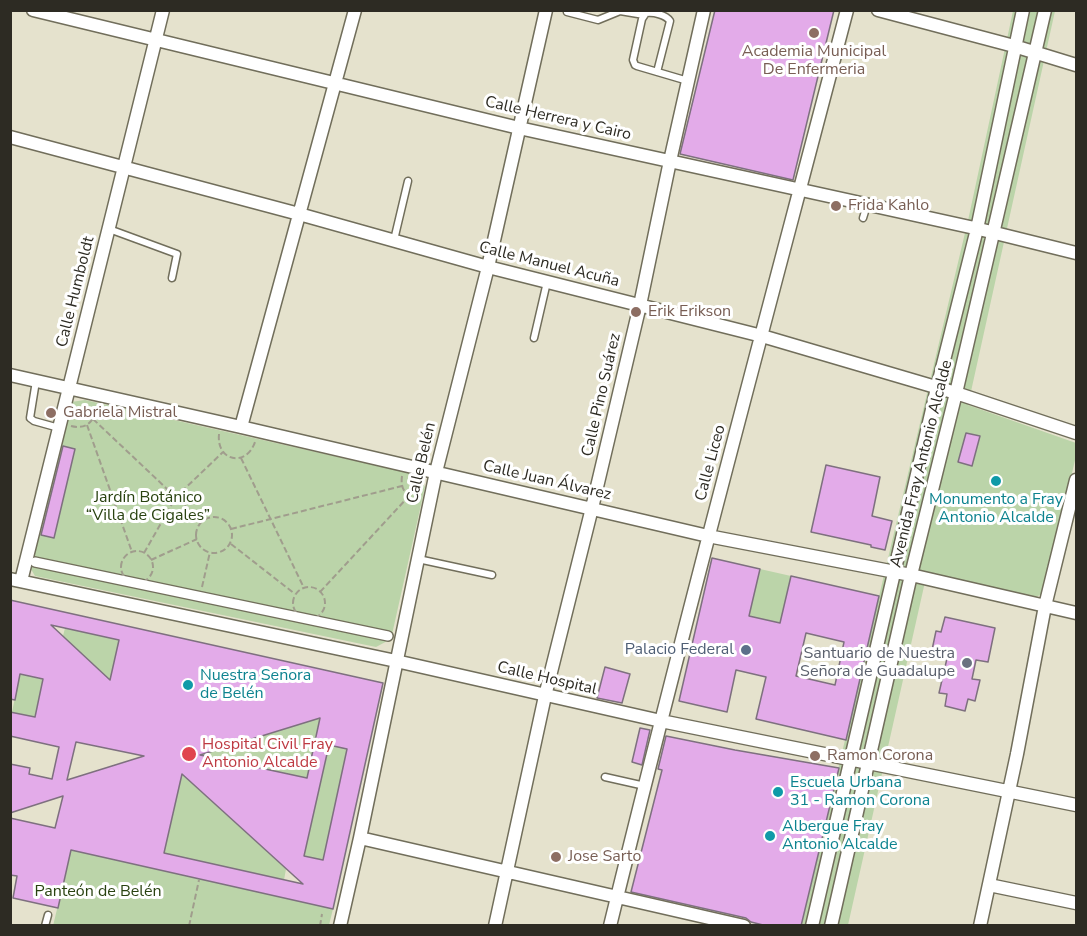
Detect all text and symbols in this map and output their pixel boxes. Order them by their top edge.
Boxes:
marker: Academia Municipal De Enfermeria [807,26,821,40]
place label: Academia Municipal De Enfermeria [742,42,886,80]
street label: Calle Herrera y Cairo [483,93,633,145]
place label: Frida Kahlo [848,196,929,216]
marker: Frida Kahlo [829,199,843,213]
street label: Calle Humboldt [53,235,99,349]
street label: Calle Manuel Acuña [477,238,621,292]
place label: Erik Erikson [648,302,731,322]
marker: Erik Erikson [629,305,643,319]
street label: Calle Pino Suárez [579,332,625,458]
street label: Avenida Fray Antonio Alcalde [887,358,957,570]
place label: Gabriela Mistral [63,403,177,423]
marker: Gabriela Mistral [44,406,58,420]
street label: Calle Belén [403,421,441,505]
street label: Calle Liceo [692,423,730,503]
street label: Calle Juan Álvarez [481,457,613,505]
marker: Monumento a Fray Antonio Alcalde [989,474,1003,488]
park label: Jardín Botánico “Villa de Cigales” [86,488,210,526]
place label: Monumento a Fray Antonio Alcalde [929,490,1063,528]
place label: Palacio Federal [625,640,734,660]
marker: Palacio Federal [739,643,753,657]
place label: Santuario de Nuestra Señora de Guadalupe [800,644,955,682]
marker: Santuario de Nuestra Señora de Guadalupe [960,656,974,670]
street label: Calle Hospital [495,658,599,700]
place label: Nuestra Señora de Belén [200,666,311,704]
marker: Nuestra Señora de Belén [181,678,195,692]
place label: Hospital Civil Fray Antonio Alcalde [202,735,333,773]
marker: Hospital Civil Fray Antonio Alcalde [180,745,198,763]
place label: Ramon Corona [827,746,933,766]
marker: Ramon Corona [808,749,822,763]
place label: Escuela Urbana 31 - Ramon Corona [790,773,930,811]
marker: Escuela Urbana 31 - Ramon Corona [771,785,785,799]
place label: Albergue Fray Antonio Alcalde [782,817,898,855]
marker: Albergue Fray Antonio Alcalde [763,829,777,843]
place label: Jose Sarto [568,847,641,867]
marker: Jose Sarto [549,850,563,864]
park label: Panteón de Belén [35,882,161,902]

